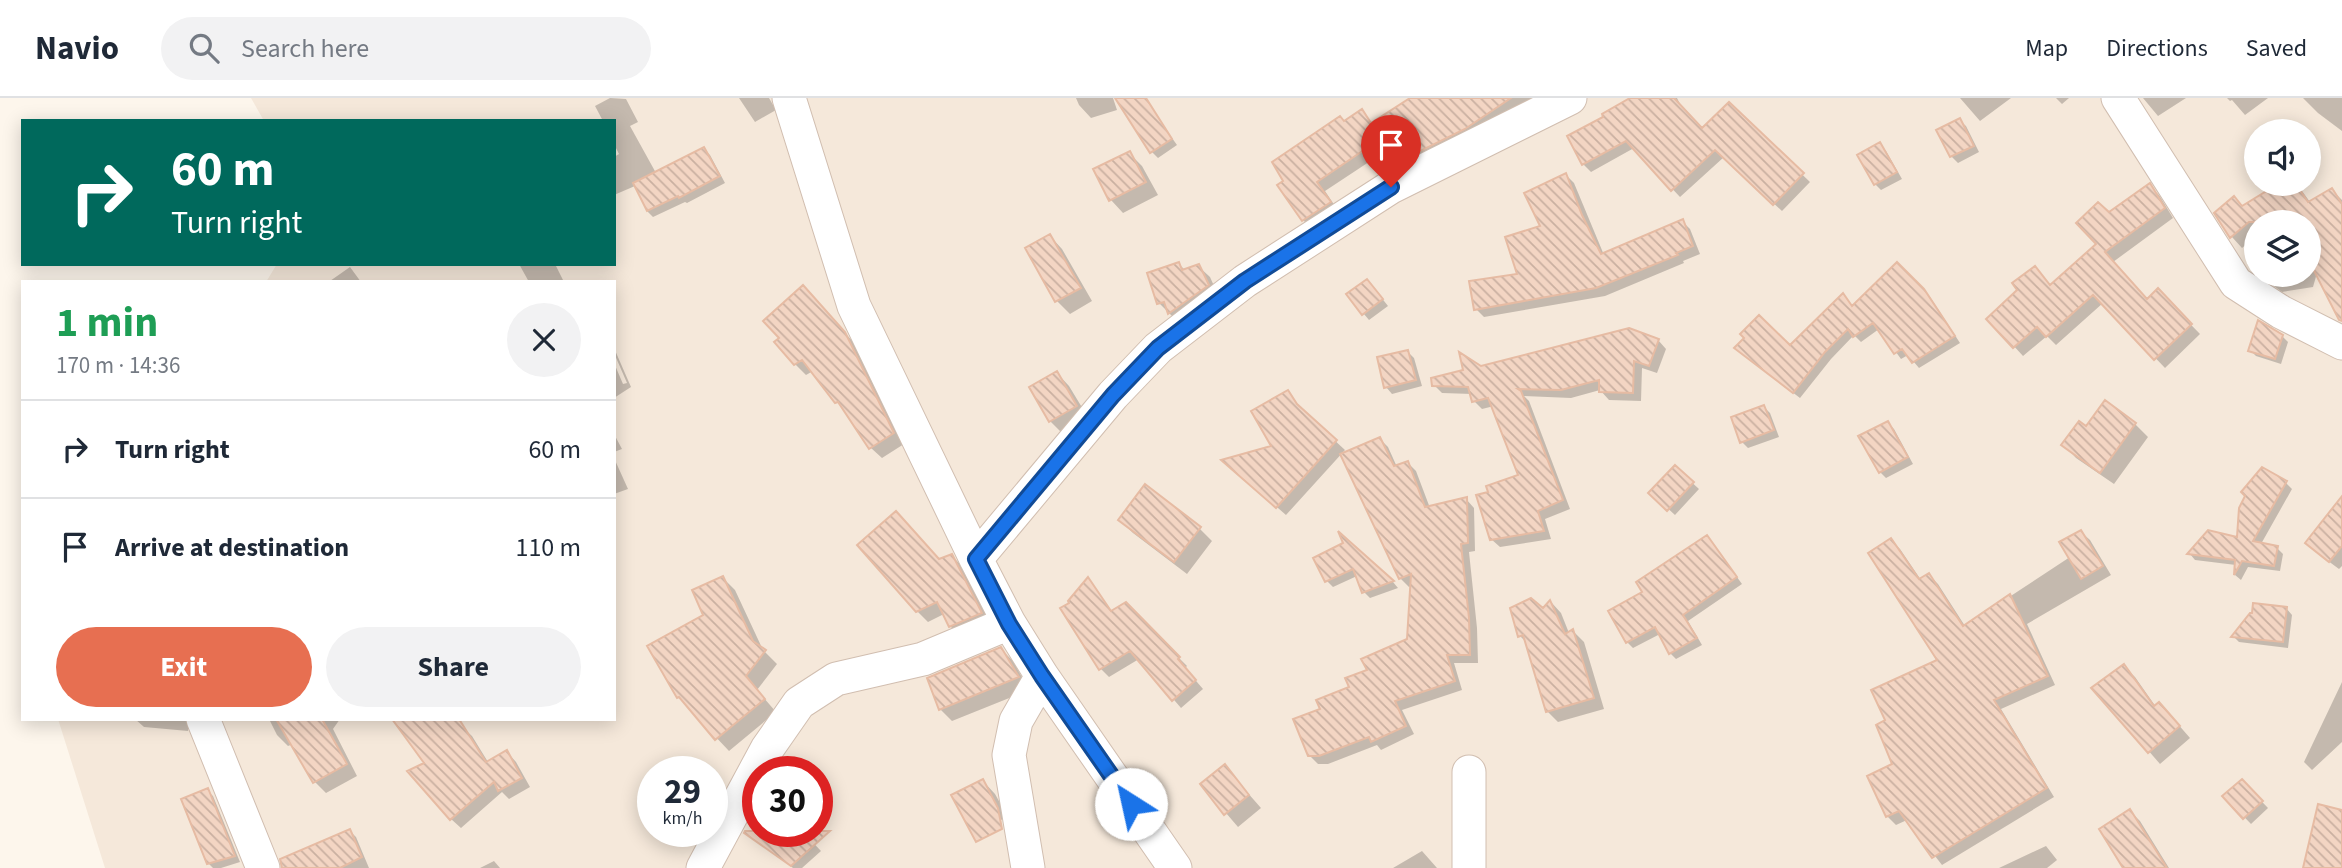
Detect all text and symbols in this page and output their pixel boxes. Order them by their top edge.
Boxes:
search box [161,17,651,80]
text: Navio [35,25,119,72]
icon: search [185,29,223,67]
text: Search here [241,30,369,67]
text: Map [2025,31,2068,66]
text: Directions [2106,31,2208,66]
text: Saved [2246,31,2307,66]
pin [1361,115,1421,187]
map controls [2244,119,2321,287]
button: sound [2244,119,2321,196]
icon: arrive [1372,126,1410,164]
text: 60 m [171,135,275,205]
icon: right [56,147,147,238]
text: Turn right [171,200,302,246]
button: layers [2244,210,2321,287]
text: 1 min [56,293,158,353]
button: close [507,303,581,377]
text: 170 m · 14:36 [56,349,180,382]
icon: right [56,430,94,468]
text: Turn right [115,431,230,468]
text: 60 m [528,431,581,468]
icon: arrive [56,528,94,566]
text: Arrive at destination [115,529,349,566]
text: 110 m [515,529,581,566]
button: Exit [56,627,312,707]
button: Share [326,627,581,707]
speed limit sign: 30 [742,756,833,847]
text: 29 [664,767,701,817]
position arrow [1094,767,1168,841]
text: km/h [663,806,702,831]

